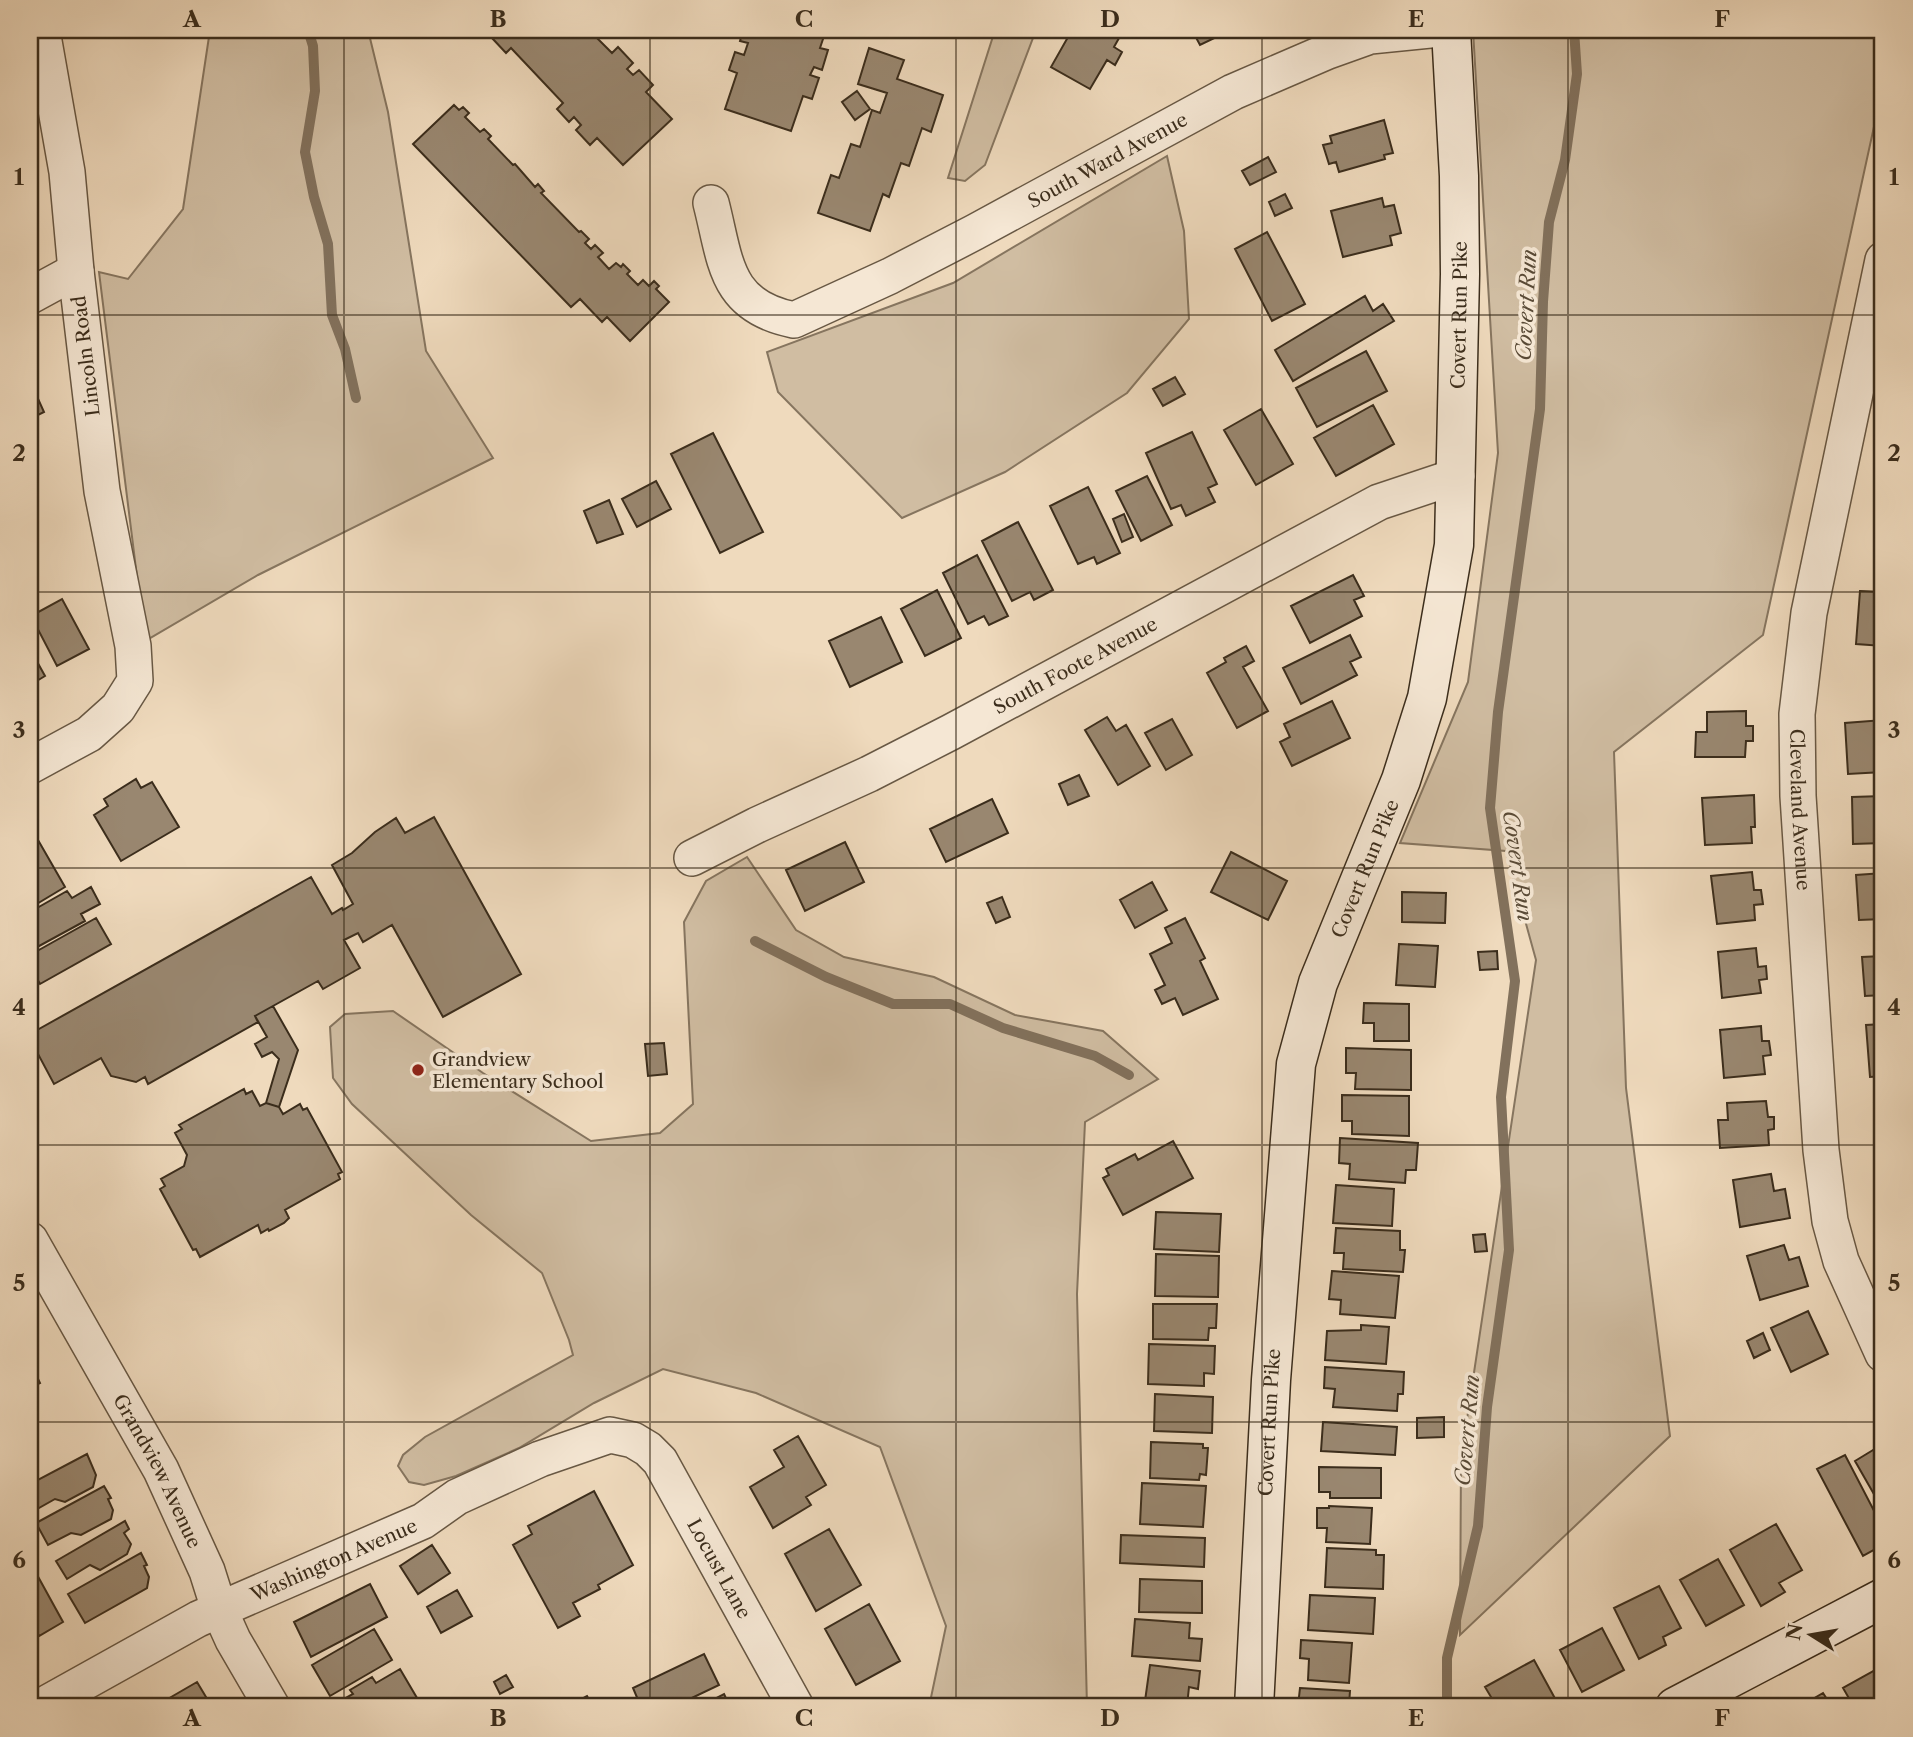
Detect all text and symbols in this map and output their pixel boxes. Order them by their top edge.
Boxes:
text: A [182,5,202,33]
text: B [489,5,507,33]
text: C [795,5,813,33]
text: D [1100,5,1120,33]
text: E [1408,5,1424,33]
text: F [1714,5,1730,33]
street label: South Ward Avenue [1024,108,1191,213]
text: 1 [14,163,25,191]
text: 1 [1889,163,1900,191]
street label: Covert Run Pike [1446,241,1472,389]
water label: Covert Run [1511,249,1541,361]
street label: Lincoln Road [67,294,105,418]
text: 2 [12,439,26,467]
text: 2 [1887,439,1901,467]
street label: South Foote Avenue [989,612,1161,719]
text: 3 [13,716,26,744]
text: 3 [1888,716,1901,744]
street label: Cleveland Avenue [1786,728,1816,891]
street label: Covert Run Pike [1326,796,1403,941]
water label: Covert Run [1498,809,1538,923]
text: 4 [12,993,26,1021]
text: 4 [1887,993,1901,1021]
place label: Grandview Elementary School [432,1048,604,1093]
marker: Grandview Elementary School [410,1062,426,1078]
text: 5 [13,1269,25,1297]
text: 5 [1888,1269,1900,1297]
street label: Covert Run Pike [1253,1348,1285,1497]
water label: Covert Run [1450,1373,1484,1487]
street label: Grandview Avenue [109,1390,206,1551]
street label: Washington Avenue [246,1514,421,1607]
street label: Locust Lane [683,1514,756,1623]
text: 6 [12,1546,26,1574]
text: 6 [1887,1546,1901,1574]
north arrow [1776,1600,1846,1670]
text: N [1782,1622,1808,1642]
text: A [182,1704,202,1732]
text: B [489,1704,507,1732]
text: C [795,1704,813,1732]
text: D [1100,1704,1120,1732]
text: E [1408,1704,1424,1732]
text: F [1714,1704,1730,1732]

